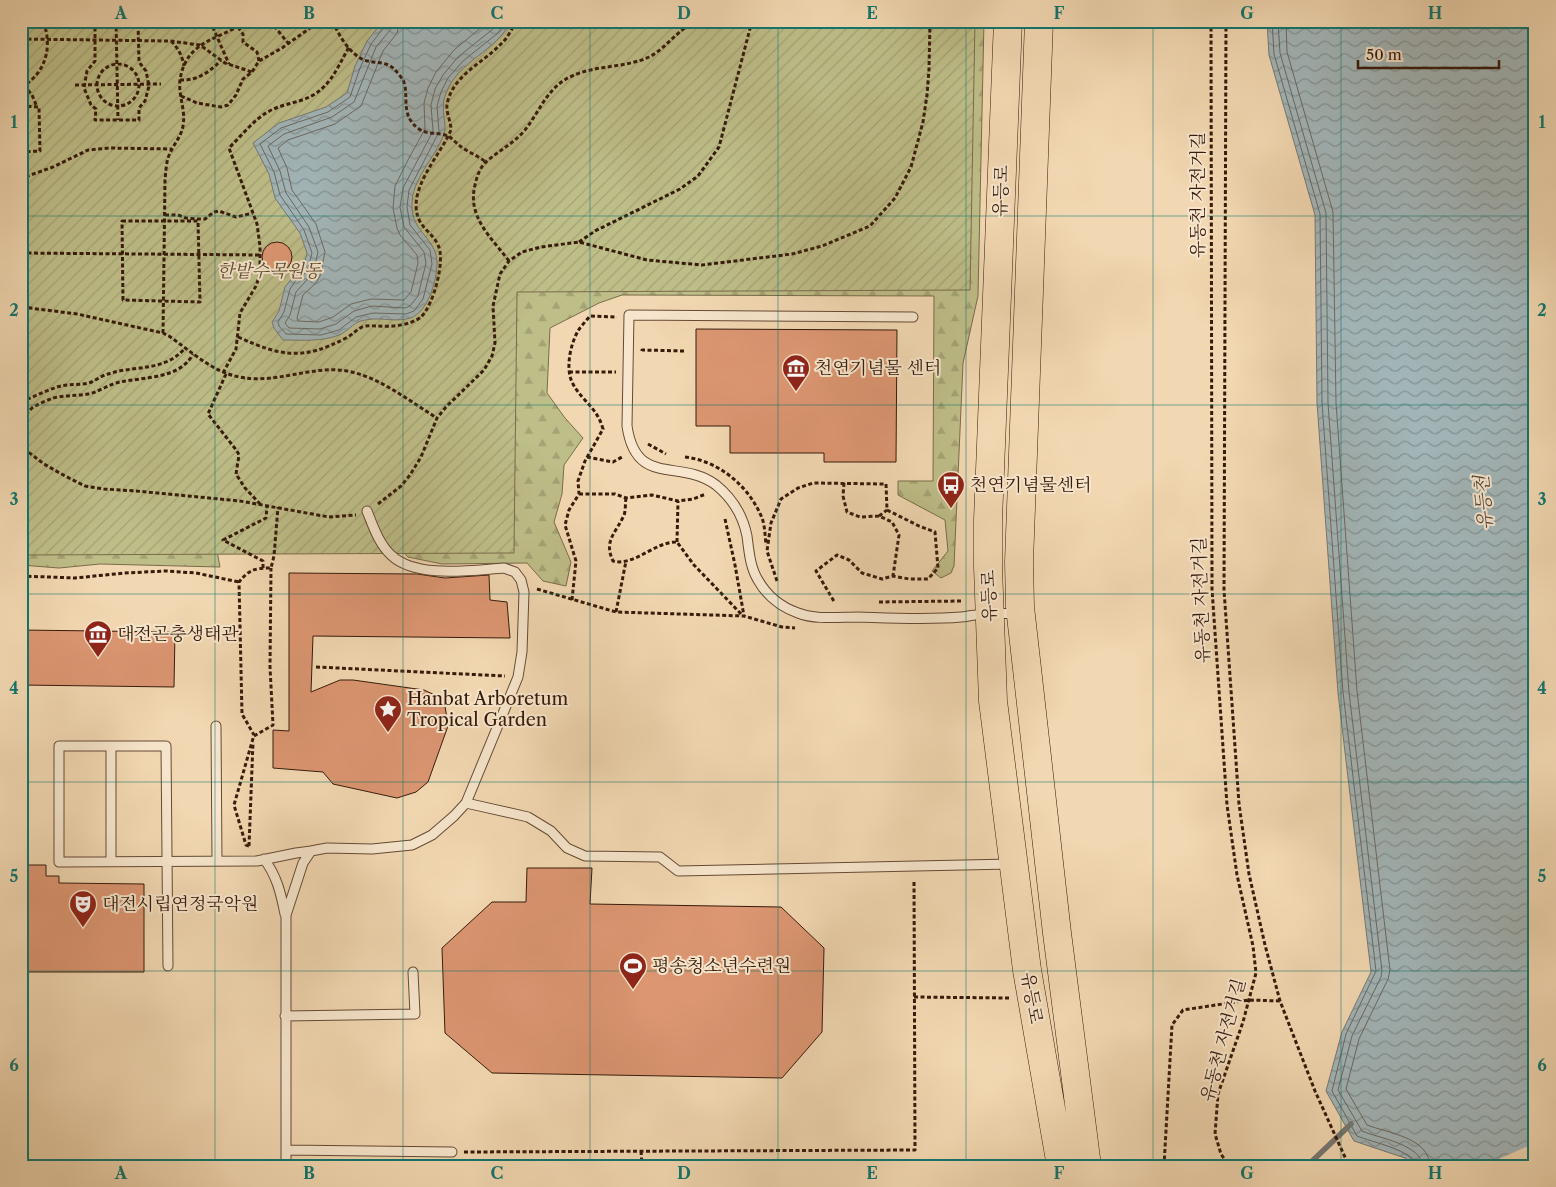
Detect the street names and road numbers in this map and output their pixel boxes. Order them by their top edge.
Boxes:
street label: 유동천 자전거길 [1187,132,1209,258]
street label: 유등로 [989,165,1013,217]
street label: 유동천 자전거길 [1188,536,1214,664]
street label: 유등로 [977,570,1001,622]
street label: 유등로 [1017,970,1047,1026]
street label: 유동천 자전거길 [1196,976,1250,1104]

